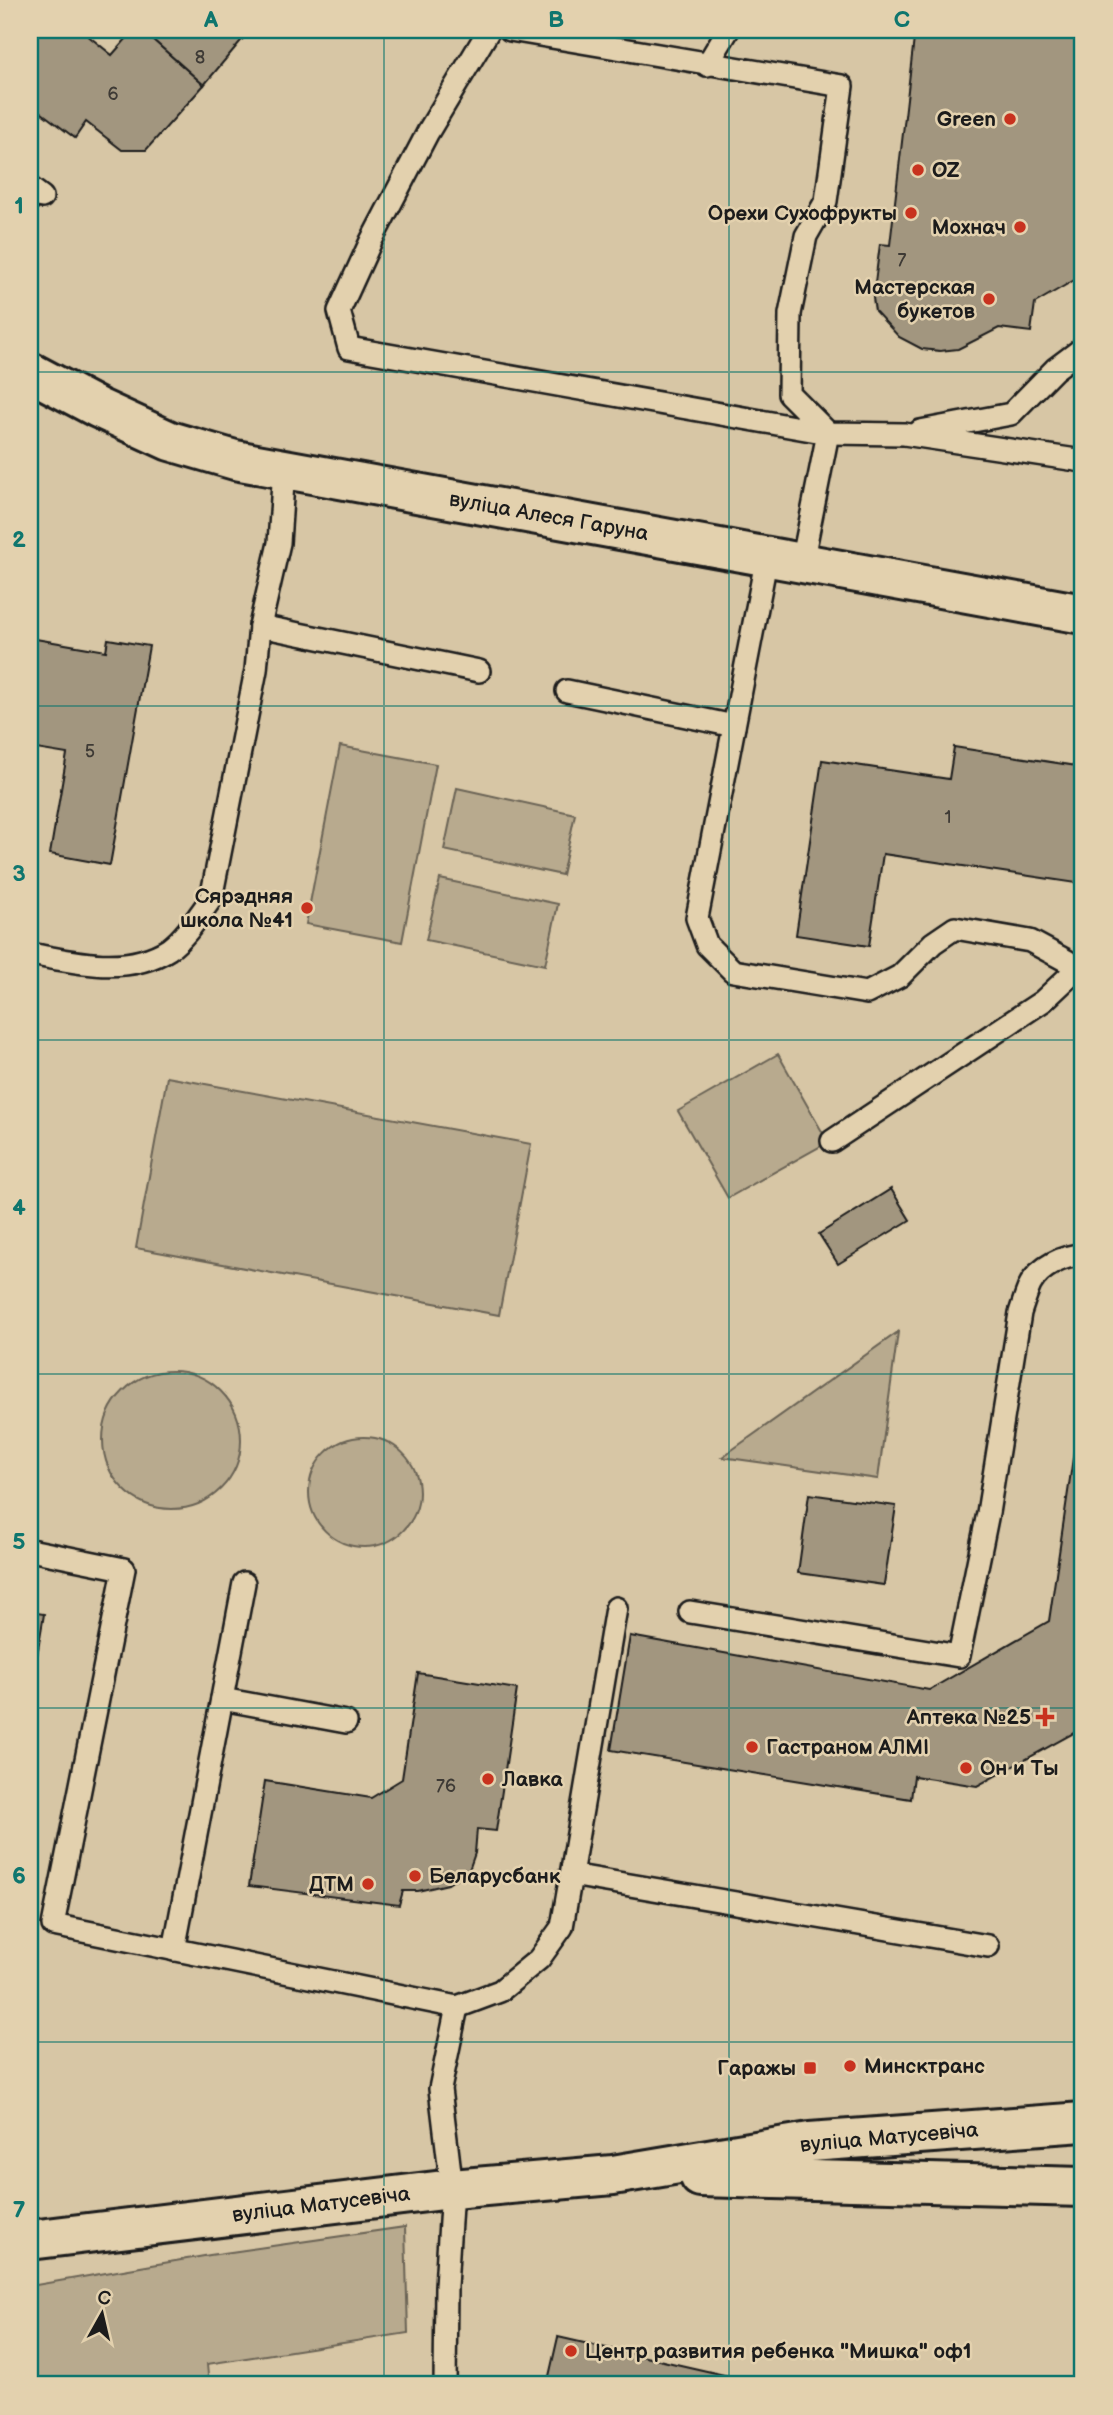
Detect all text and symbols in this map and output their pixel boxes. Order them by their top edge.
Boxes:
text: A [203,6,219,34]
text: B [548,6,564,34]
text: C [894,6,910,34]
house number: 8 [195,47,205,68]
house number: 6 [108,84,119,105]
place label: Green [937,107,996,132]
marker: Green [1002,111,1018,127]
place label: OZ [932,158,960,183]
marker: OZ [910,162,926,178]
text: 1 [14,192,24,220]
place label: Орехи Сухофрукты [708,201,897,226]
marker: Орехи Сухофрукты [903,205,919,221]
place label: Мохнач [932,215,1006,240]
marker: Мохнач [1012,219,1028,235]
house number: 7 [898,250,907,271]
place label: Мастерская букетов [854,275,976,324]
marker: Мастерская букетов [981,291,997,307]
street label: вуліца Алеся Гаруна [447,487,651,546]
text: 2 [12,526,26,554]
house number: 5 [85,741,95,762]
house number: 1 [945,807,951,828]
text: 3 [12,860,26,888]
place label: Сярэдняя школа №41 [180,884,293,933]
marker: Сярэдняя школа №41 [299,900,315,916]
text: 4 [12,1194,26,1222]
text: 5 [12,1528,26,1556]
place label: Аптека №25 [906,1705,1031,1730]
marker: Аптека №25 [1037,1709,1053,1725]
place label: Гастраном АЛМІ [766,1735,929,1760]
marker: Гастраном АЛМІ [744,1739,760,1755]
place label: Он и Ты [980,1756,1059,1781]
marker: Он и Ты [958,1760,974,1776]
place label: Лавка [501,1767,563,1792]
marker: Лавка [480,1771,496,1787]
house number: 76 [436,1776,456,1797]
text: 6 [12,1862,26,1890]
place label: Беларусбанк [429,1864,561,1889]
marker: Беларусбанк [407,1868,423,1884]
place label: ДТМ [309,1872,354,1897]
marker: ДТМ [360,1876,376,1892]
place label: Минсктранс [864,2054,985,2079]
place label: Гаражы [717,2056,796,2081]
marker: Минсктранс [842,2058,858,2074]
marker: Гаражы [802,2060,818,2076]
street label: вуліца Матусевіча [799,2117,980,2158]
street label: вуліца Матусевіча [231,2181,412,2228]
text: 7 [13,2196,26,2224]
north arrow [66,2278,136,2348]
text: С [96,2286,112,2311]
place label: Центр развития ребенка "Мишка" оф1 [585,2339,972,2364]
marker: Центр развития ребенка "Мишка" оф1 [563,2343,579,2359]

